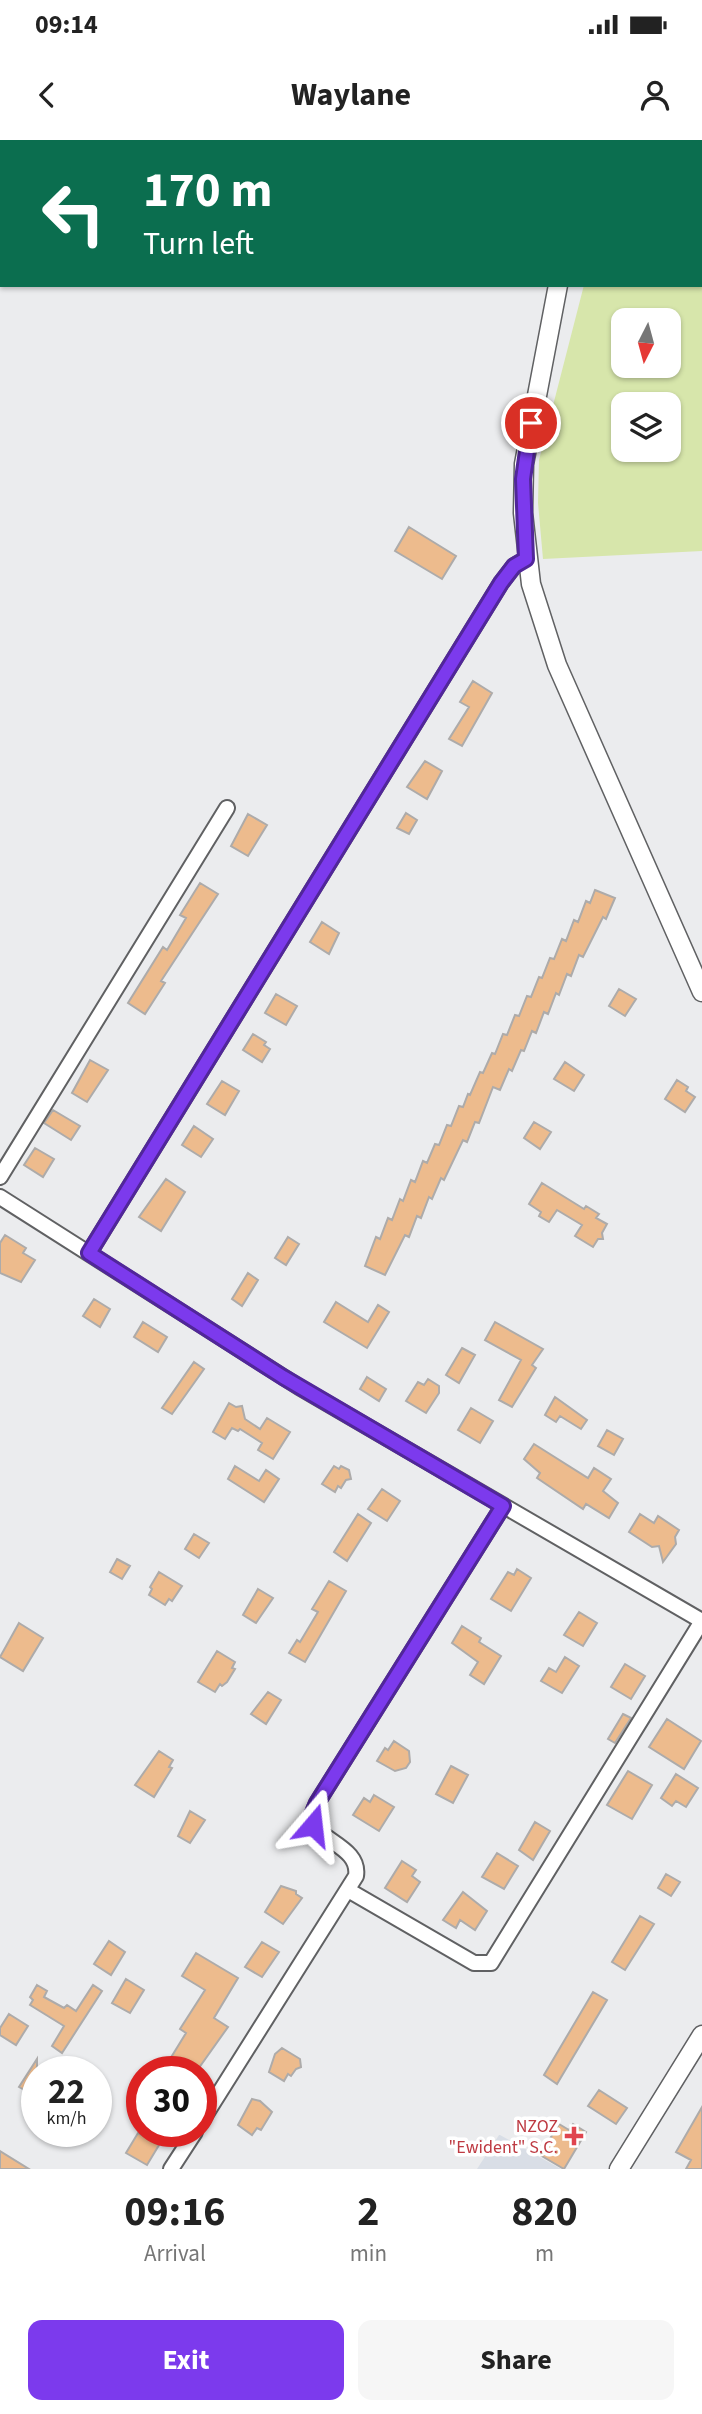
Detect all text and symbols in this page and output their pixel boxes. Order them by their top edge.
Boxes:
text: 09:14 [35,6,98,43]
text: Waylane [291,72,411,118]
icon: back [28,76,66,114]
icon: person [636,76,674,114]
text: 170 m [143,156,272,226]
icon: left [28,168,119,259]
text: Turn left [143,221,254,267]
north arrow [611,308,681,378]
map controls [611,308,681,462]
button: layers [611,392,681,462]
pin [501,393,561,453]
icon: arrive [512,404,550,442]
position arrow [276,1788,350,1862]
speed limit sign: 30 [126,2056,217,2147]
text: 22 [48,2067,85,2117]
text: km/h [47,2106,86,2131]
place label: NZOZ "Ewident" S.C. [449,2114,558,2160]
marker: NZOZ "Ewident" S.C. [564,2126,584,2146]
text: 09:16 [124,2182,226,2242]
text: 2 [357,2182,379,2242]
text: 820 [511,2182,578,2242]
text: Arrival [144,2237,206,2270]
text: min [350,2237,387,2270]
text: m [535,2237,554,2270]
button: Exit [28,2320,344,2400]
button: Share [358,2320,674,2400]

